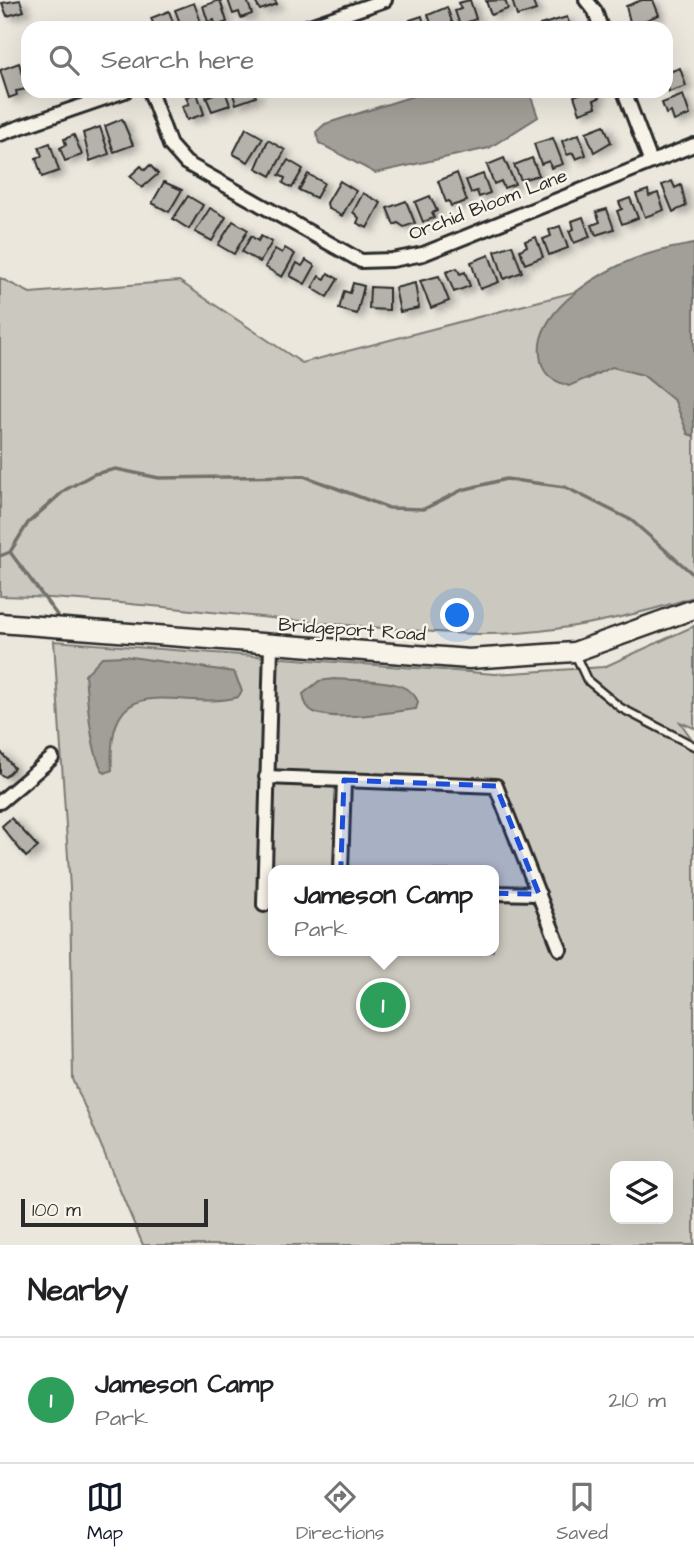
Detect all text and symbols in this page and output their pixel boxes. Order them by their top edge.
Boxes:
search box [21,21,673,98]
icon: search [45,41,83,79]
text: Search here [101,42,254,78]
street label: Orchid Bloom Lane [405,162,571,248]
your location [440,598,474,632]
street label: Bridgeport Road [277,611,427,650]
popup [268,865,499,956]
text: Jameson Camp [294,877,473,913]
text: Park [294,913,347,945]
pin: 1 [360,979,406,1031]
map controls [610,1161,673,1224]
button: layers [610,1161,673,1224]
scale bar [21,1196,208,1228]
text: 100 m [32,1197,81,1224]
text: Nearby [28,1270,128,1312]
text: Jameson Camp [95,1366,274,1402]
text: 1 [50,1384,52,1416]
text: 210 m [608,1384,666,1416]
text: Park [95,1402,148,1434]
tab: Map [86,1478,124,1547]
tab: Directions [296,1478,384,1547]
tab: Saved [556,1478,608,1547]

